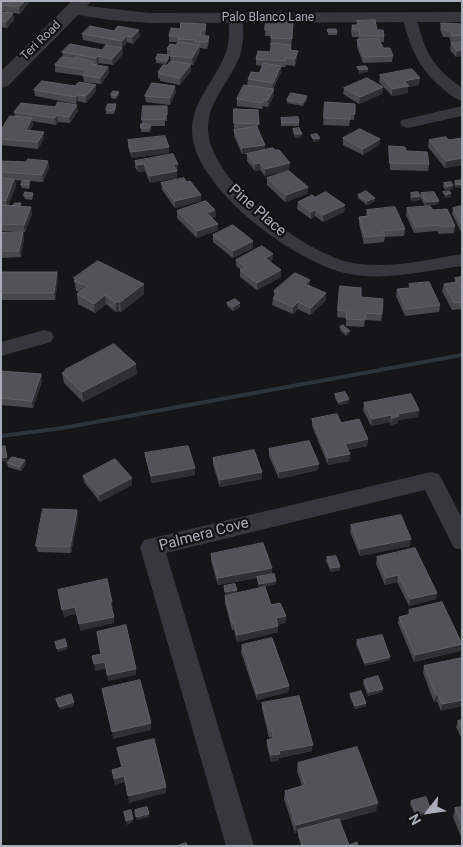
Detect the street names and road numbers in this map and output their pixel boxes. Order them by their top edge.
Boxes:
street label: Palo Blanco Lane [222,11,314,25]
street label: Teri Road [18,18,64,64]
street label: Pine Place [225,181,289,241]
street label: Palmera Cove [157,514,251,556]

